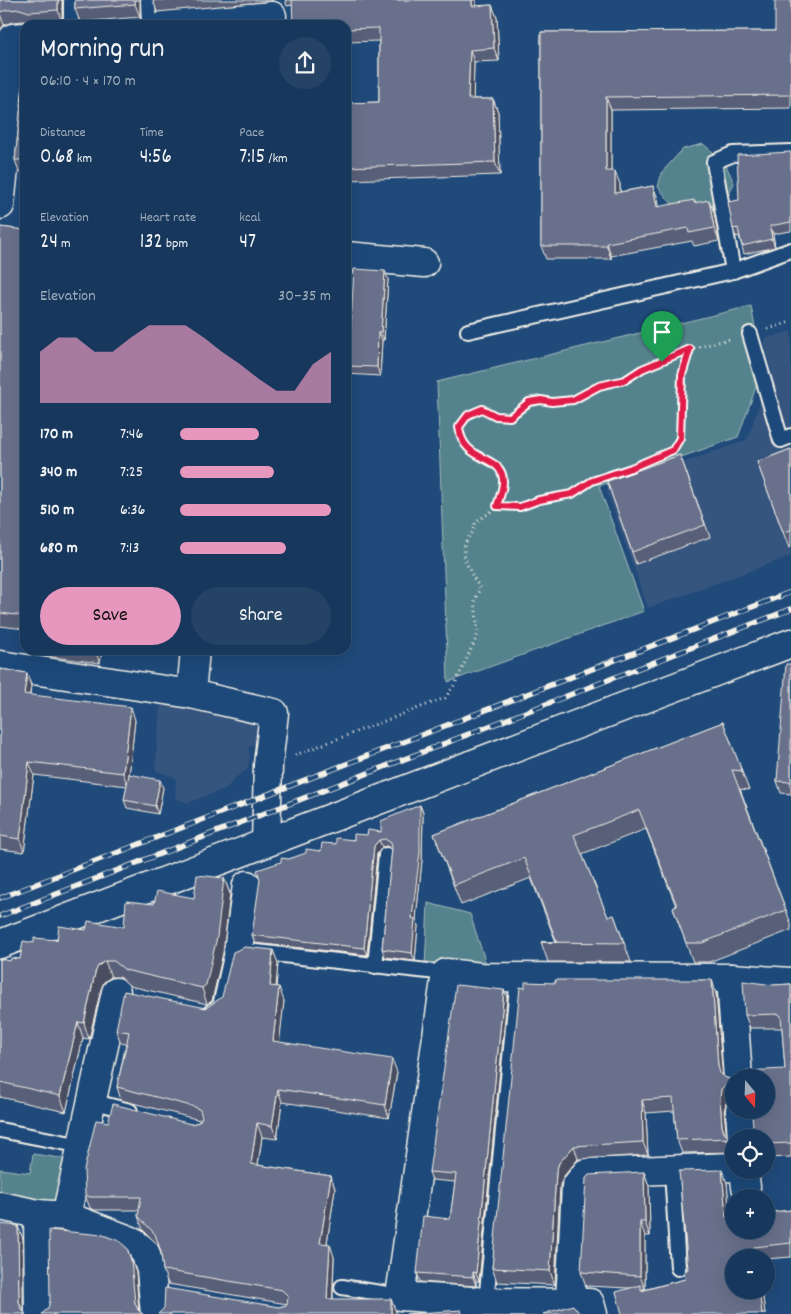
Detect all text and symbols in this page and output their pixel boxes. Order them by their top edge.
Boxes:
text: Morning run [40,31,164,71]
button: share [279,37,331,89]
text: 06:10 · 4 × 170 m [40,70,136,93]
text: Distance [40,123,86,143]
text: Time [140,123,164,143]
text: Pace [239,123,264,143]
text: 0.68 [40,143,74,173]
text: 4:56 [140,143,172,173]
text: 7:15 [239,143,265,173]
text: km [74,149,92,169]
text: /km [265,149,288,169]
text: Elevation [40,208,89,228]
text: Heart rate [140,208,196,228]
text: kcal [239,208,261,228]
text: 24 [40,228,58,258]
text: 132 [140,228,163,258]
text: 47 [239,228,256,258]
text: m [58,234,71,254]
text: bpm [163,234,188,254]
text: Elevation [40,285,96,308]
text: 30–35 m [278,285,331,308]
pin [641,311,683,362]
icon: arrive [648,318,676,346]
text: 170 m [40,423,73,446]
text: 7:46 [120,423,143,446]
text: 340 m [40,461,77,484]
text: 7:25 [120,461,143,484]
text: 510 m [40,499,74,522]
text: 6:36 [120,499,145,522]
text: 680 m [40,537,78,560]
text: 7:13 [120,537,139,560]
button: Save [40,587,181,645]
button: Share [191,587,331,645]
north arrow [725,1069,775,1119]
map controls [725,1069,775,1299]
button: locate [725,1129,775,1179]
button: + [725,1189,775,1239]
button: − [725,1249,775,1299]

